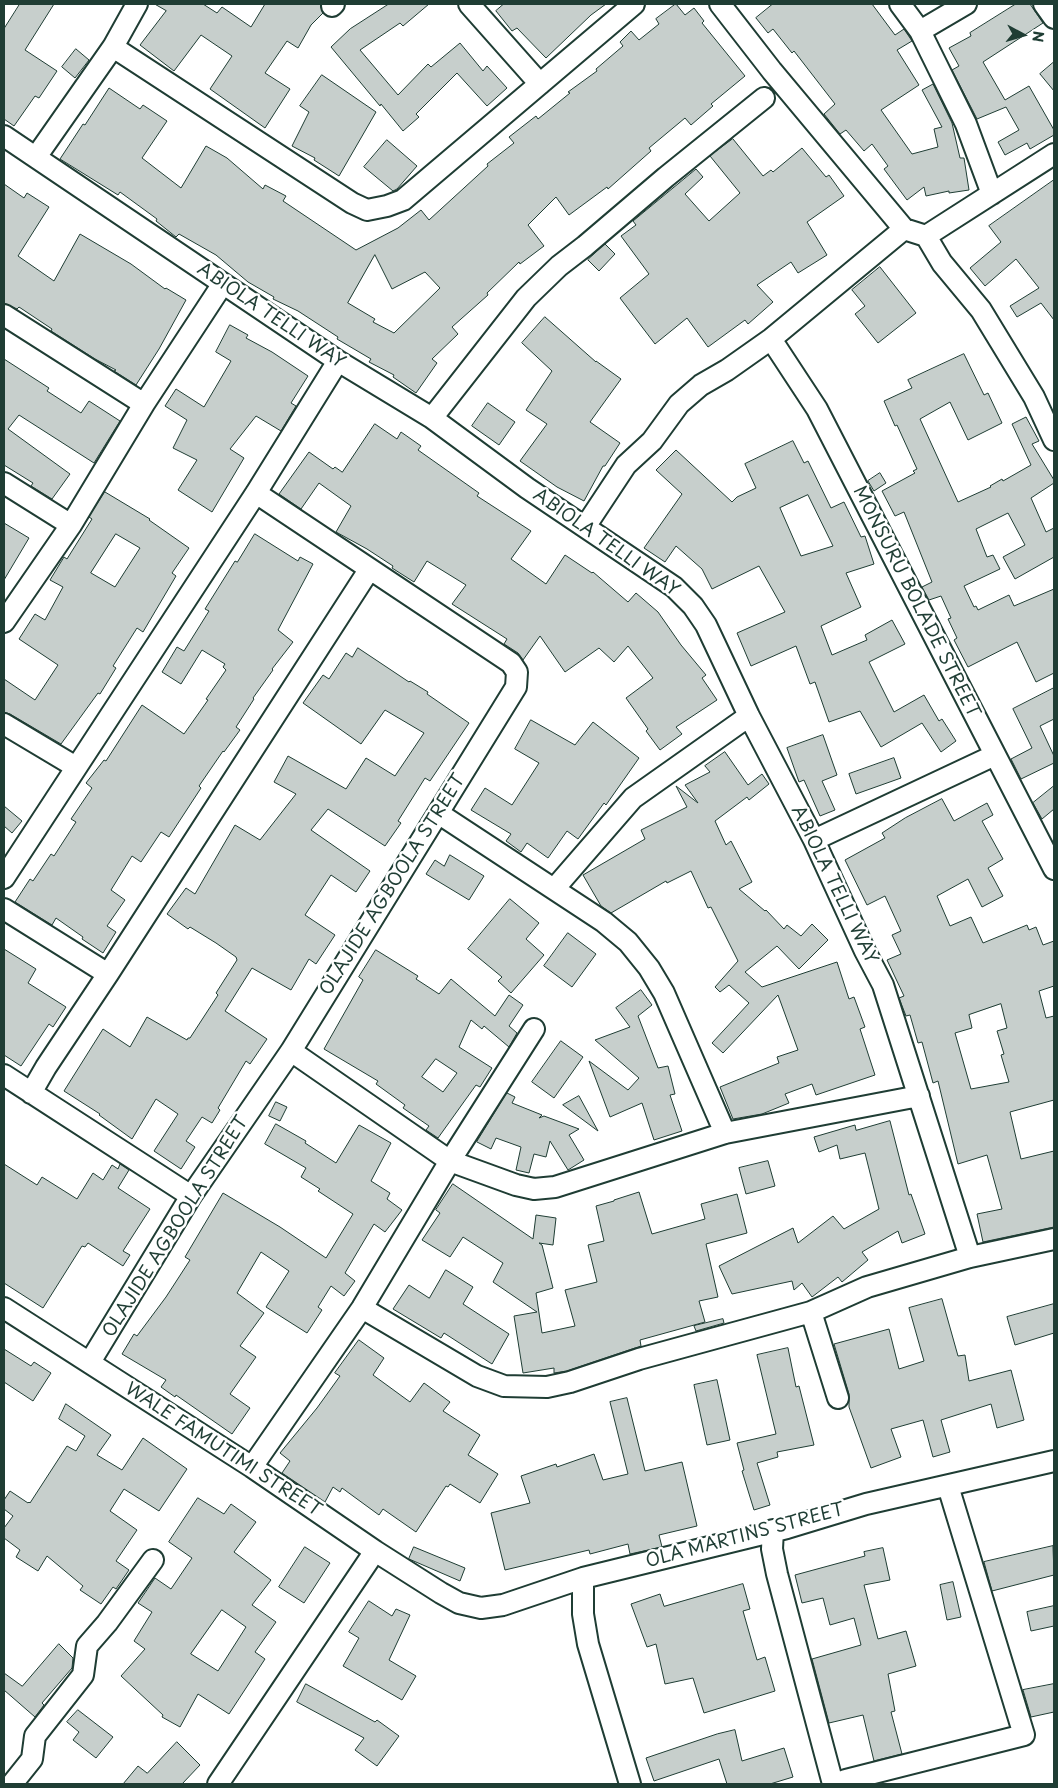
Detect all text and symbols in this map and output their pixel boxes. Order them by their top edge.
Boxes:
north arrow [998,10,1048,60]
text: N [1027,30,1049,43]
street label: ABIOLA TELLI WAY [193,259,349,373]
street label: MONSURU BOLADE STREET [848,483,984,721]
street label: ABIOLA TELLI WAY [529,484,683,602]
street label: OLAJIDE AGBOOLA STREET [316,770,470,1000]
street label: ABIOLA TELLI WAY [786,802,882,968]
street label: OLAJIDE AGBOOLA STREET [99,1112,253,1342]
street label: WALE FAMUTIMI STREET [121,1378,325,1522]
street label: OLA MARTINS STREET [643,1499,847,1573]

